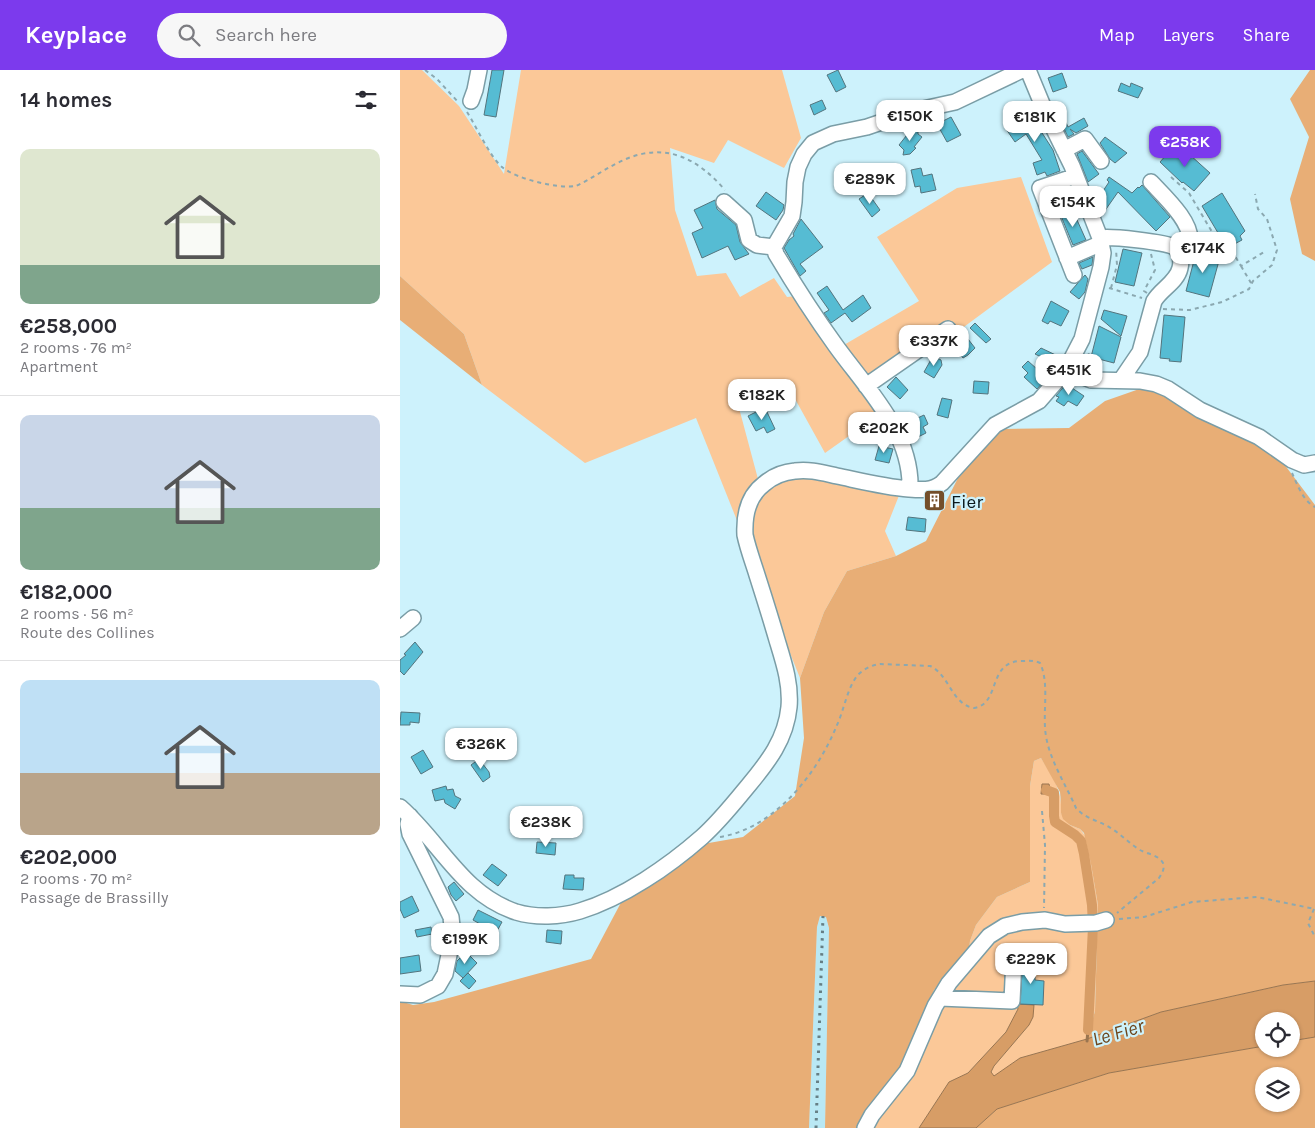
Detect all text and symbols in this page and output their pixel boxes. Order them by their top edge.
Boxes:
search box [157,13,507,58]
text: Keyplace [25,21,127,49]
icon: search [175,21,203,49]
text: Search here [215,24,317,46]
text: Map [1099,24,1135,46]
text: Layers [1163,24,1215,46]
text: Share [1243,24,1290,46]
icon: filters [352,86,380,114]
text: 14 homes [20,88,112,112]
pin: €150K [875,100,945,142]
pin: €181K [1000,100,1070,143]
text: €150K [887,106,933,125]
text: €181K [1014,107,1056,126]
pin: €258K [1150,126,1220,168]
text: €258K [1160,132,1210,151]
pin: €289K [835,162,905,205]
text: €289K [845,169,895,188]
icon: home [155,182,245,272]
pin: €154K [1038,186,1108,228]
text: €154K [1050,192,1096,211]
pin: €174K [1168,232,1238,274]
text: €174K [1181,238,1225,257]
text: €258,000 [20,314,117,338]
pin: €337K [899,324,969,367]
text: €337K [910,331,958,350]
text: 2 rooms · 76 m² [20,338,132,357]
pin: €451K [1034,354,1104,396]
text: Apartment [20,357,98,376]
text: €451K [1046,360,1092,379]
pin: €182K [727,378,797,421]
text: €182K [739,385,785,404]
pin: €202K [849,412,919,454]
text: €202K [859,418,909,437]
icon: home [155,447,245,537]
building icon: Fier [923,489,947,513]
place label: Fier [951,491,983,513]
text: €182,000 [20,580,112,604]
text: 2 rooms · 56 m² [20,604,134,623]
text: Route des Collines [20,623,155,642]
icon: home [155,712,245,802]
pin: €326K [446,728,516,770]
text: €326K [456,734,506,753]
pin: €238K [511,806,581,848]
text: €238K [521,812,571,831]
text: €202,000 [20,845,117,869]
text: 2 rooms · 70 m² [20,869,132,888]
text: Passage de Brassilly [20,888,168,907]
pin: €199K [430,922,500,965]
text: €199K [442,929,488,948]
pin: €229K [996,942,1066,985]
text: €229K [1006,949,1056,968]
map controls [1255,1012,1300,1112]
button: locate [1255,1012,1300,1057]
water label: Le Fier [1090,1014,1148,1051]
button: layers [1255,1067,1300,1112]

